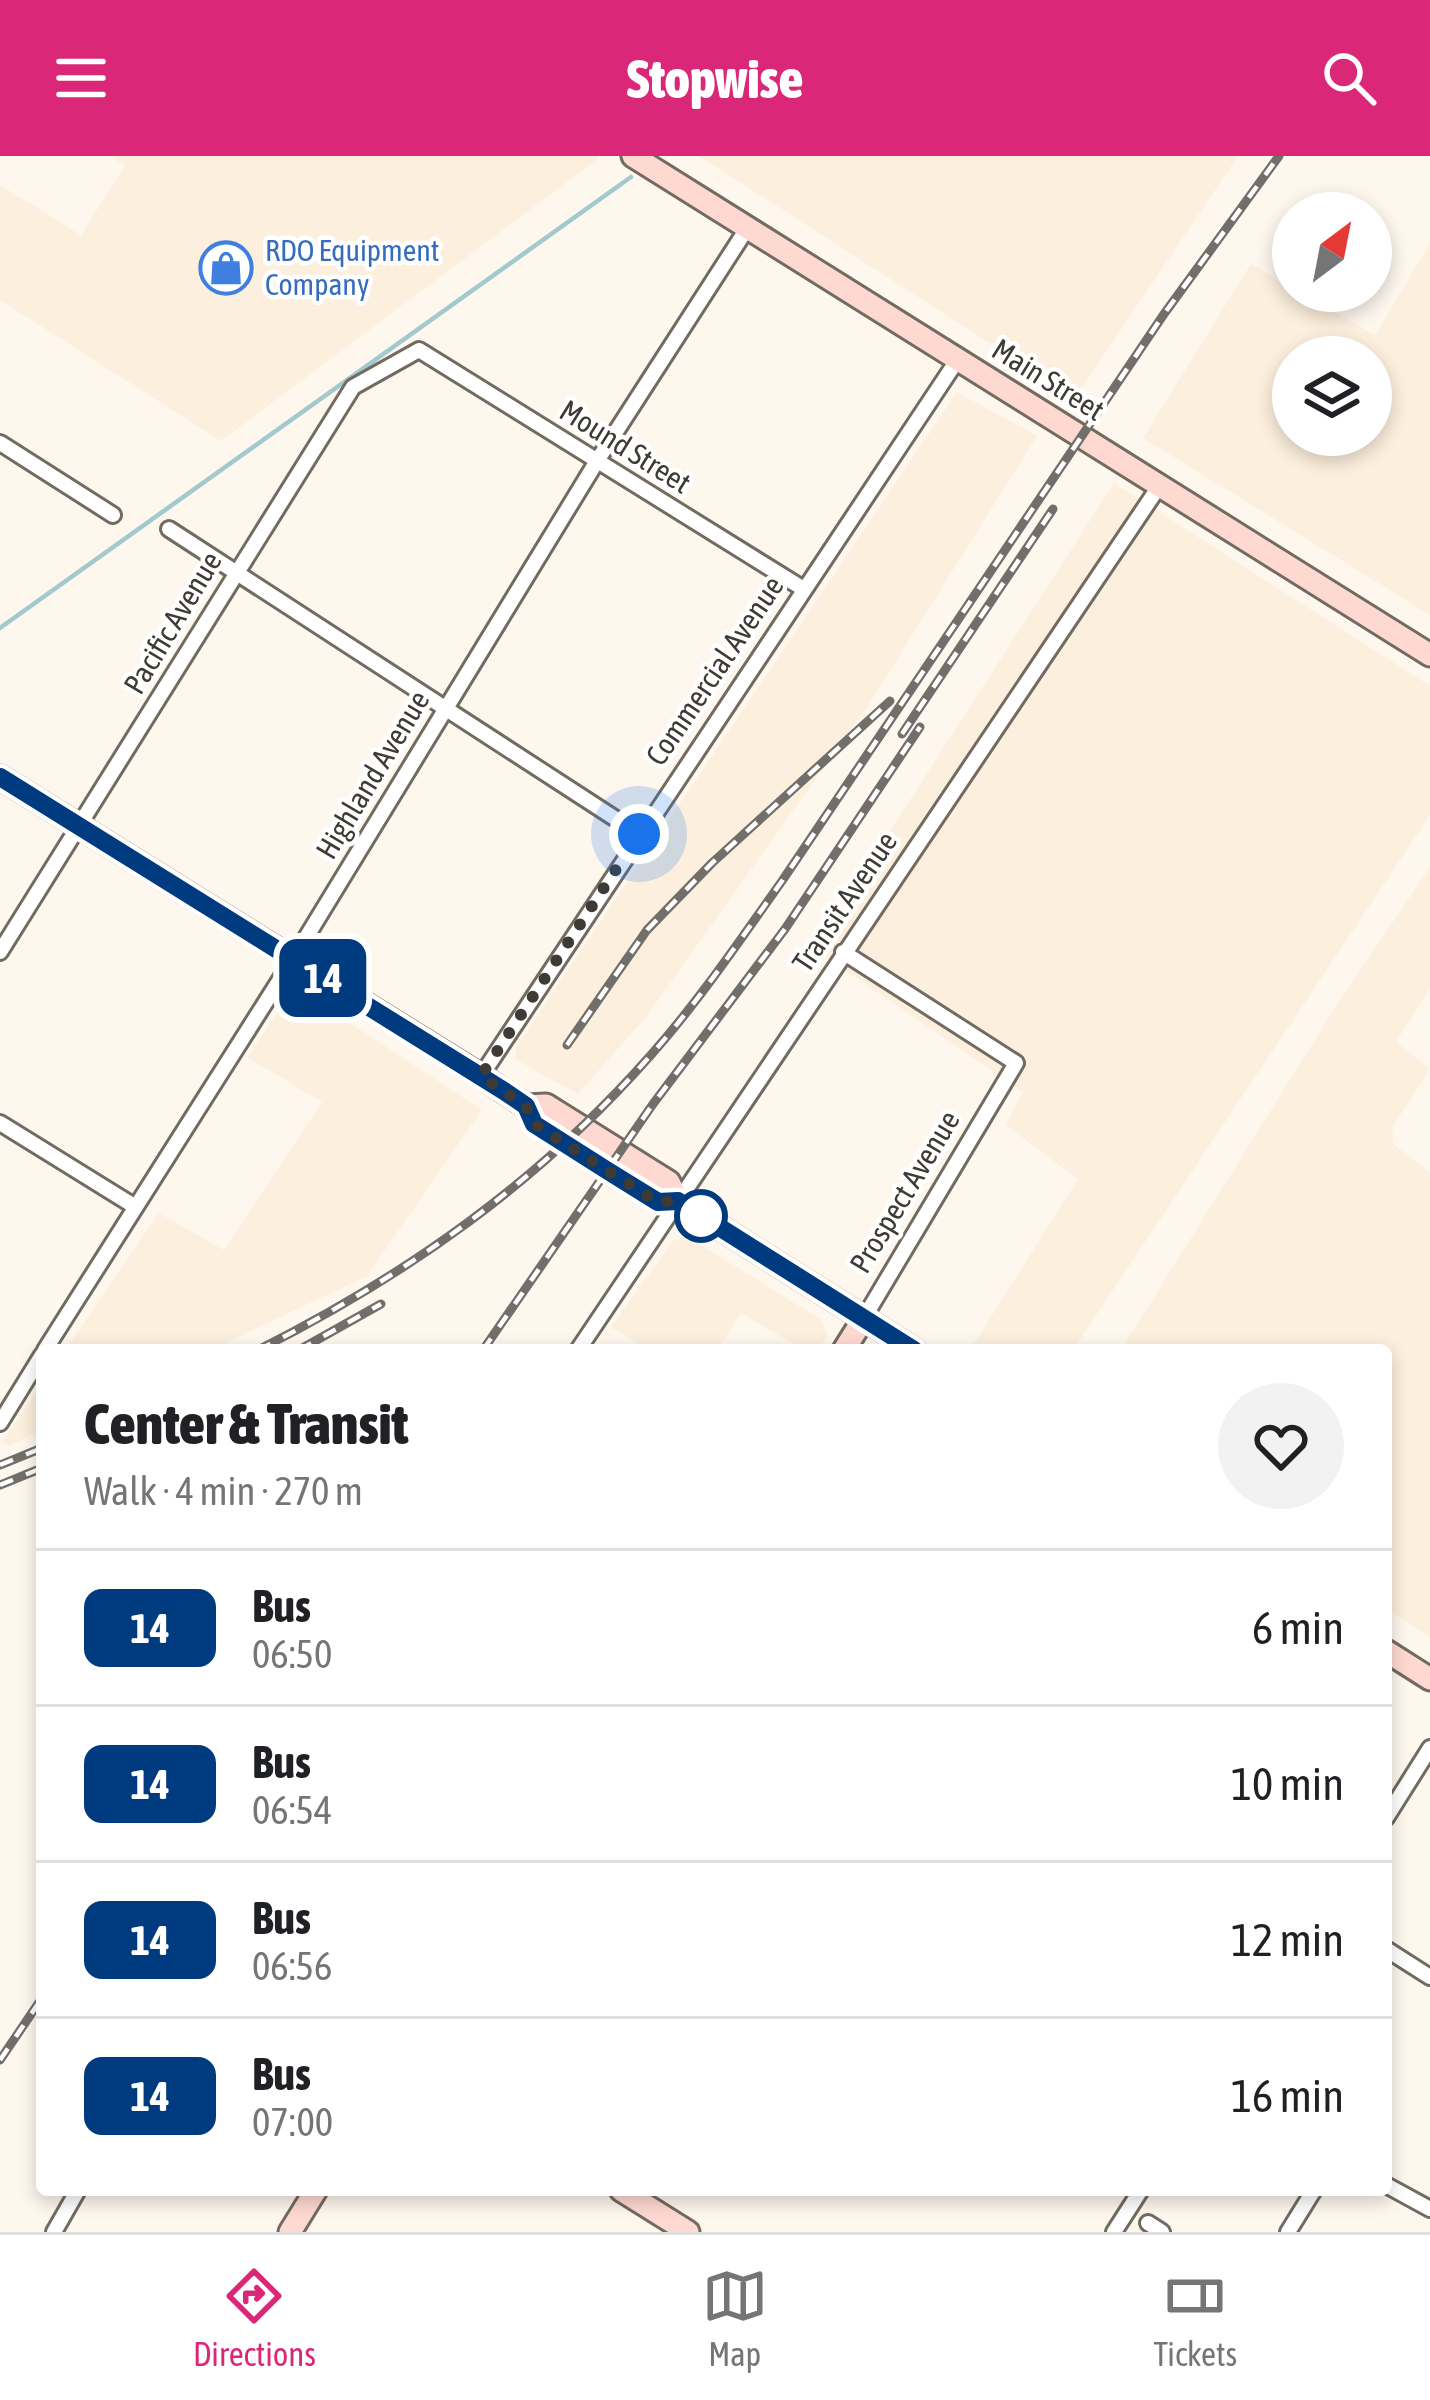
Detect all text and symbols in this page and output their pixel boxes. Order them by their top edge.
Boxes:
icon: menu [48,45,114,111]
icon: search [1316,45,1382,111]
text: Stopwise [627,48,803,109]
north arrow [1272,192,1392,312]
map controls [1272,192,1392,456]
place label: RDO Equipment Company [265,233,439,301]
shop icon: RDO Equipment Company [198,240,254,296]
street label: Main Street [986,331,1111,427]
button: layers [1272,336,1392,456]
street label: Mound Street [554,393,697,500]
street label: Pacific Avenue [117,545,228,700]
street label: Commercial Avenue [638,570,790,771]
street label: Highland Avenue [309,684,436,865]
your location [609,804,669,864]
street label: Transit Avenue [785,825,903,978]
line badge: 14 [269,939,377,1017]
text: 14 [303,954,343,1002]
street label: Prospect Avenue [842,1104,966,1279]
unlabelled marker [676,1191,726,1241]
button: heart [1218,1383,1344,1509]
text: Center & Transit [84,1391,408,1456]
text: Walk · 4 min · 270 m [84,1469,363,1513]
text: Bus [252,1580,311,1632]
text: 6 min [1252,1602,1344,1654]
text: 14 [130,1604,170,1652]
text: 06:50 [252,1632,332,1676]
text: Bus [252,1736,311,1788]
text: 10 min [1231,1758,1344,1810]
text: 14 [130,1760,170,1808]
text: 06:54 [252,1788,332,1832]
text: Bus [252,1892,311,1944]
text: 12 min [1231,1914,1344,1966]
text: 14 [130,1916,170,1964]
text: 06:56 [252,1944,332,1988]
text: Bus [252,2048,311,2100]
text: 16 min [1231,2070,1344,2122]
text: 14 [130,2072,170,2120]
text: 07:00 [252,2100,333,2144]
tab: Directions [193,2263,316,2373]
tab: Map [702,2263,768,2373]
tab: Tickets [1153,2263,1237,2373]

